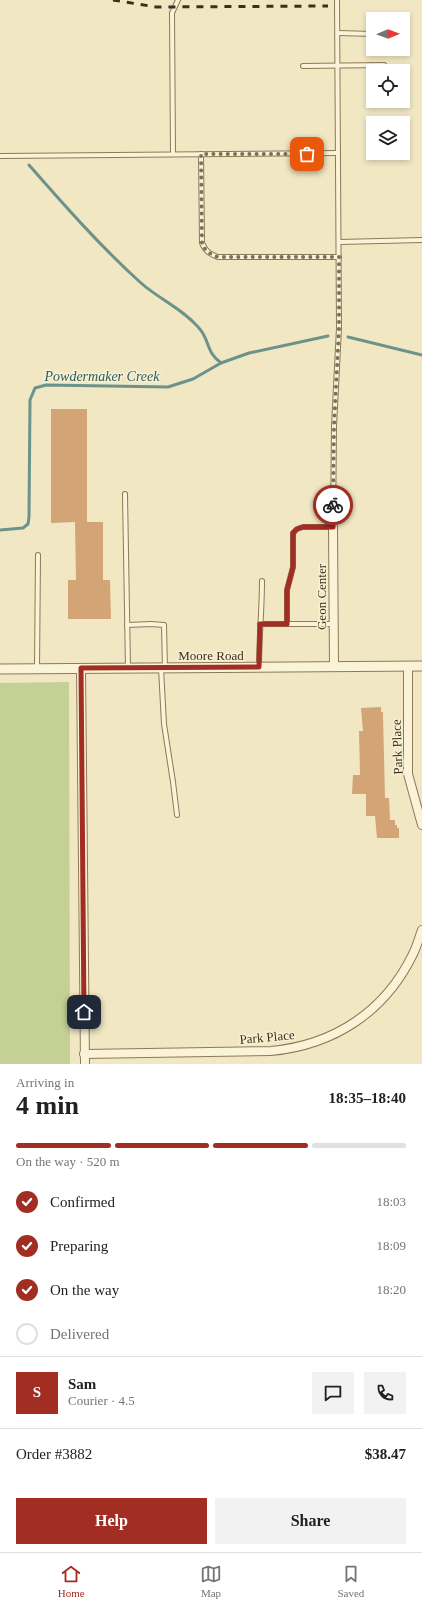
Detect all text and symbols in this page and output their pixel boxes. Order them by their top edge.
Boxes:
north arrow [366,12,410,56]
map controls [366,12,410,160]
button: locate [366,64,410,108]
button: layers [366,116,410,160]
pin [290,137,324,171]
icon: bag [296,143,318,165]
water label: Powdermaker Creek [44,369,160,384]
courier [313,485,353,525]
icon: bike [322,494,344,516]
street label: Geon Center [314,563,329,630]
street label: Moore Road [178,648,244,663]
street label: Park Place [389,719,405,775]
pin [67,995,101,1029]
icon: home [73,1001,95,1023]
street label: Park Place [239,1027,295,1047]
text: Arriving in [16,1075,74,1090]
text: 18:35–18:40 [329,1090,406,1106]
text: 4 min [16,1091,79,1120]
text: On the way · 520 m [16,1154,120,1169]
icon: check [16,1191,38,1213]
text: Confirmed [50,1194,115,1210]
text: 18:03 [376,1194,406,1209]
icon: check [16,1235,38,1257]
text: Preparing [50,1238,108,1254]
text: 18:09 [376,1238,406,1253]
icon: check [16,1279,38,1301]
text: On the way [50,1282,119,1298]
text: 18:20 [376,1282,406,1297]
text: Delivered [50,1326,109,1342]
button: chat [312,1372,354,1414]
button: phone [364,1372,406,1414]
text: Sam [68,1376,96,1392]
text: S [33,1384,41,1400]
text: Courier · 4.5 [68,1393,135,1408]
text: Order #3882 [16,1446,92,1462]
text: $38.47 [365,1446,406,1462]
button: Help [16,1498,207,1544]
button: Share [215,1498,406,1544]
tab: Home [58,1563,85,1599]
tab: Map [200,1563,222,1599]
tab: Saved [337,1563,364,1599]

